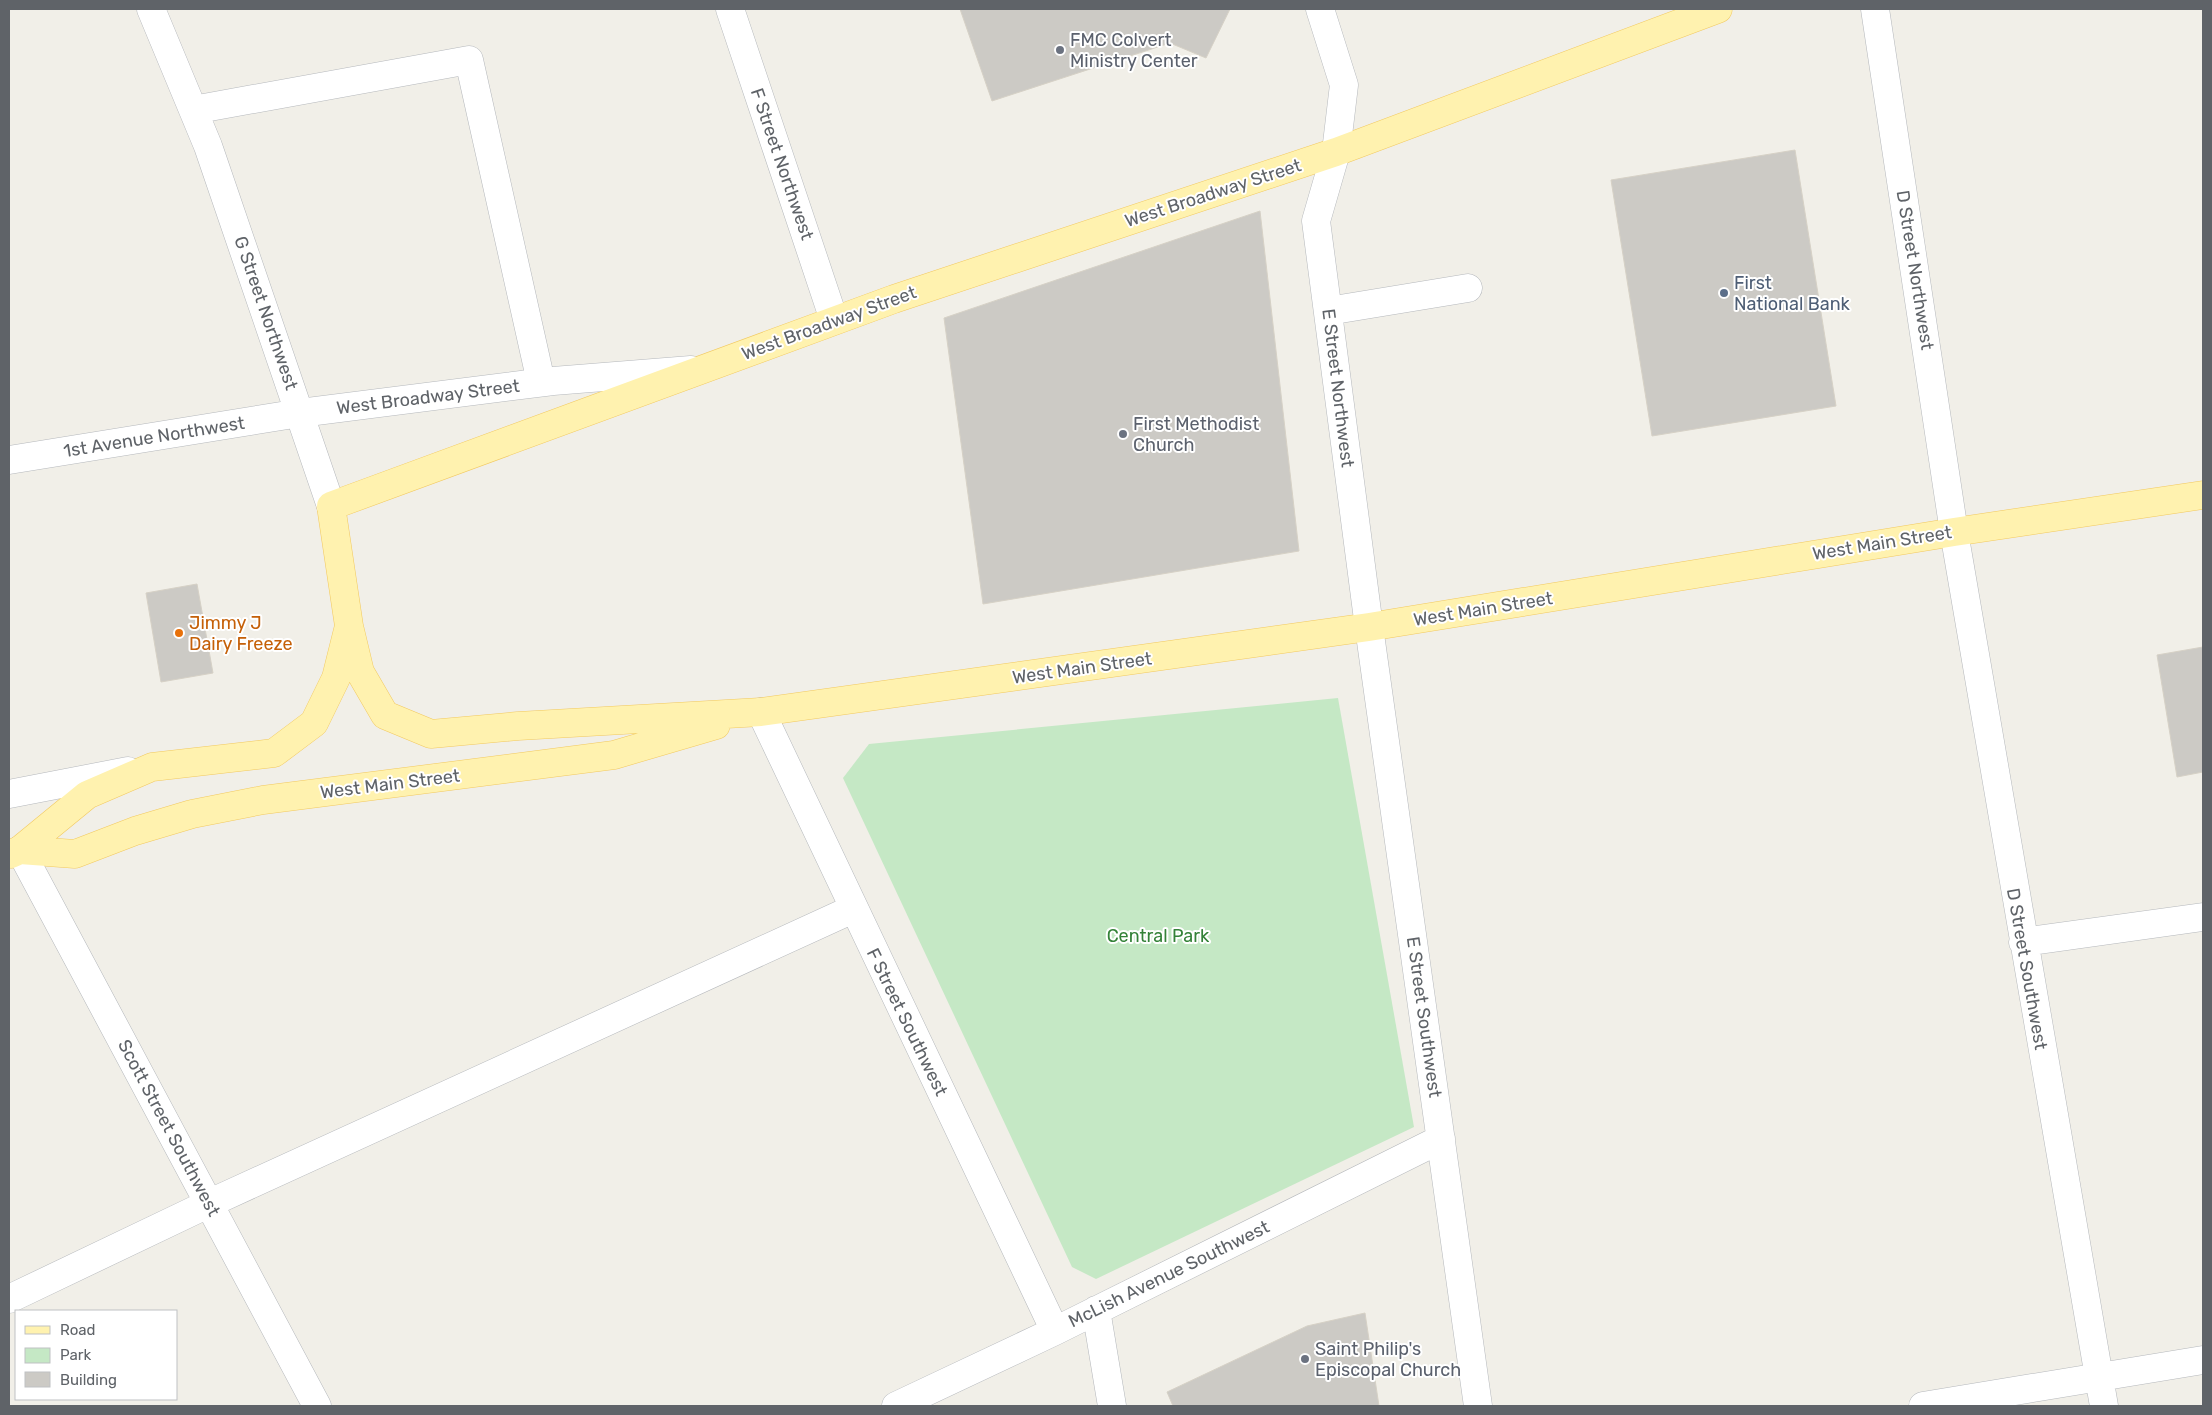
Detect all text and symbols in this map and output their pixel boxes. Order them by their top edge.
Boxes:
place label: FMC Colvert Ministry Center [1070,29,1198,72]
marker: FMC Colvert Ministry Center [1054,44,1066,56]
street label: F Street Northwest [746,85,818,243]
street label: West Broadway Street [1122,154,1304,232]
street label: D Street Northwest [1892,189,1938,351]
street label: G Street Northwest [229,233,303,393]
place label: First National Bank [1734,272,1851,315]
street label: West Broadway Street [739,281,919,365]
marker: First National Bank [1718,287,1730,299]
street label: E Street Northwest [1317,307,1359,469]
street label: West Broadway Street [335,375,521,419]
street label: 1st Avenue Northwest [62,412,246,462]
place label: First Methodist Church [1133,413,1259,456]
marker: First Methodist Church [1117,428,1129,440]
street label: West Main Street [1811,521,1953,565]
street label: West Main Street [1412,587,1554,631]
place label: Jimmy J Dairy Freeze [189,612,293,655]
marker: Jimmy J Dairy Freeze [173,627,185,639]
street label: West Main Street [1011,647,1153,689]
street label: West Main Street [319,765,461,803]
street label: D Street Southwest [2002,886,2052,1052]
park label: Central Park [1107,925,1210,947]
street label: E Street Southwest [1402,935,1446,1099]
street label: F Street Southwest [862,944,952,1100]
street label: Scott Street Southwest [113,1036,225,1220]
street label: McLish Avenue Southwest [1065,1216,1273,1332]
legend [15,1310,178,1400]
text: Road [60,1321,96,1339]
place label: Saint Philip's Episcopal Church [1315,1338,1461,1381]
text: Park [60,1346,91,1364]
marker: Saint Philip's Episcopal Church [1299,1353,1311,1365]
text: Building [60,1371,117,1389]

